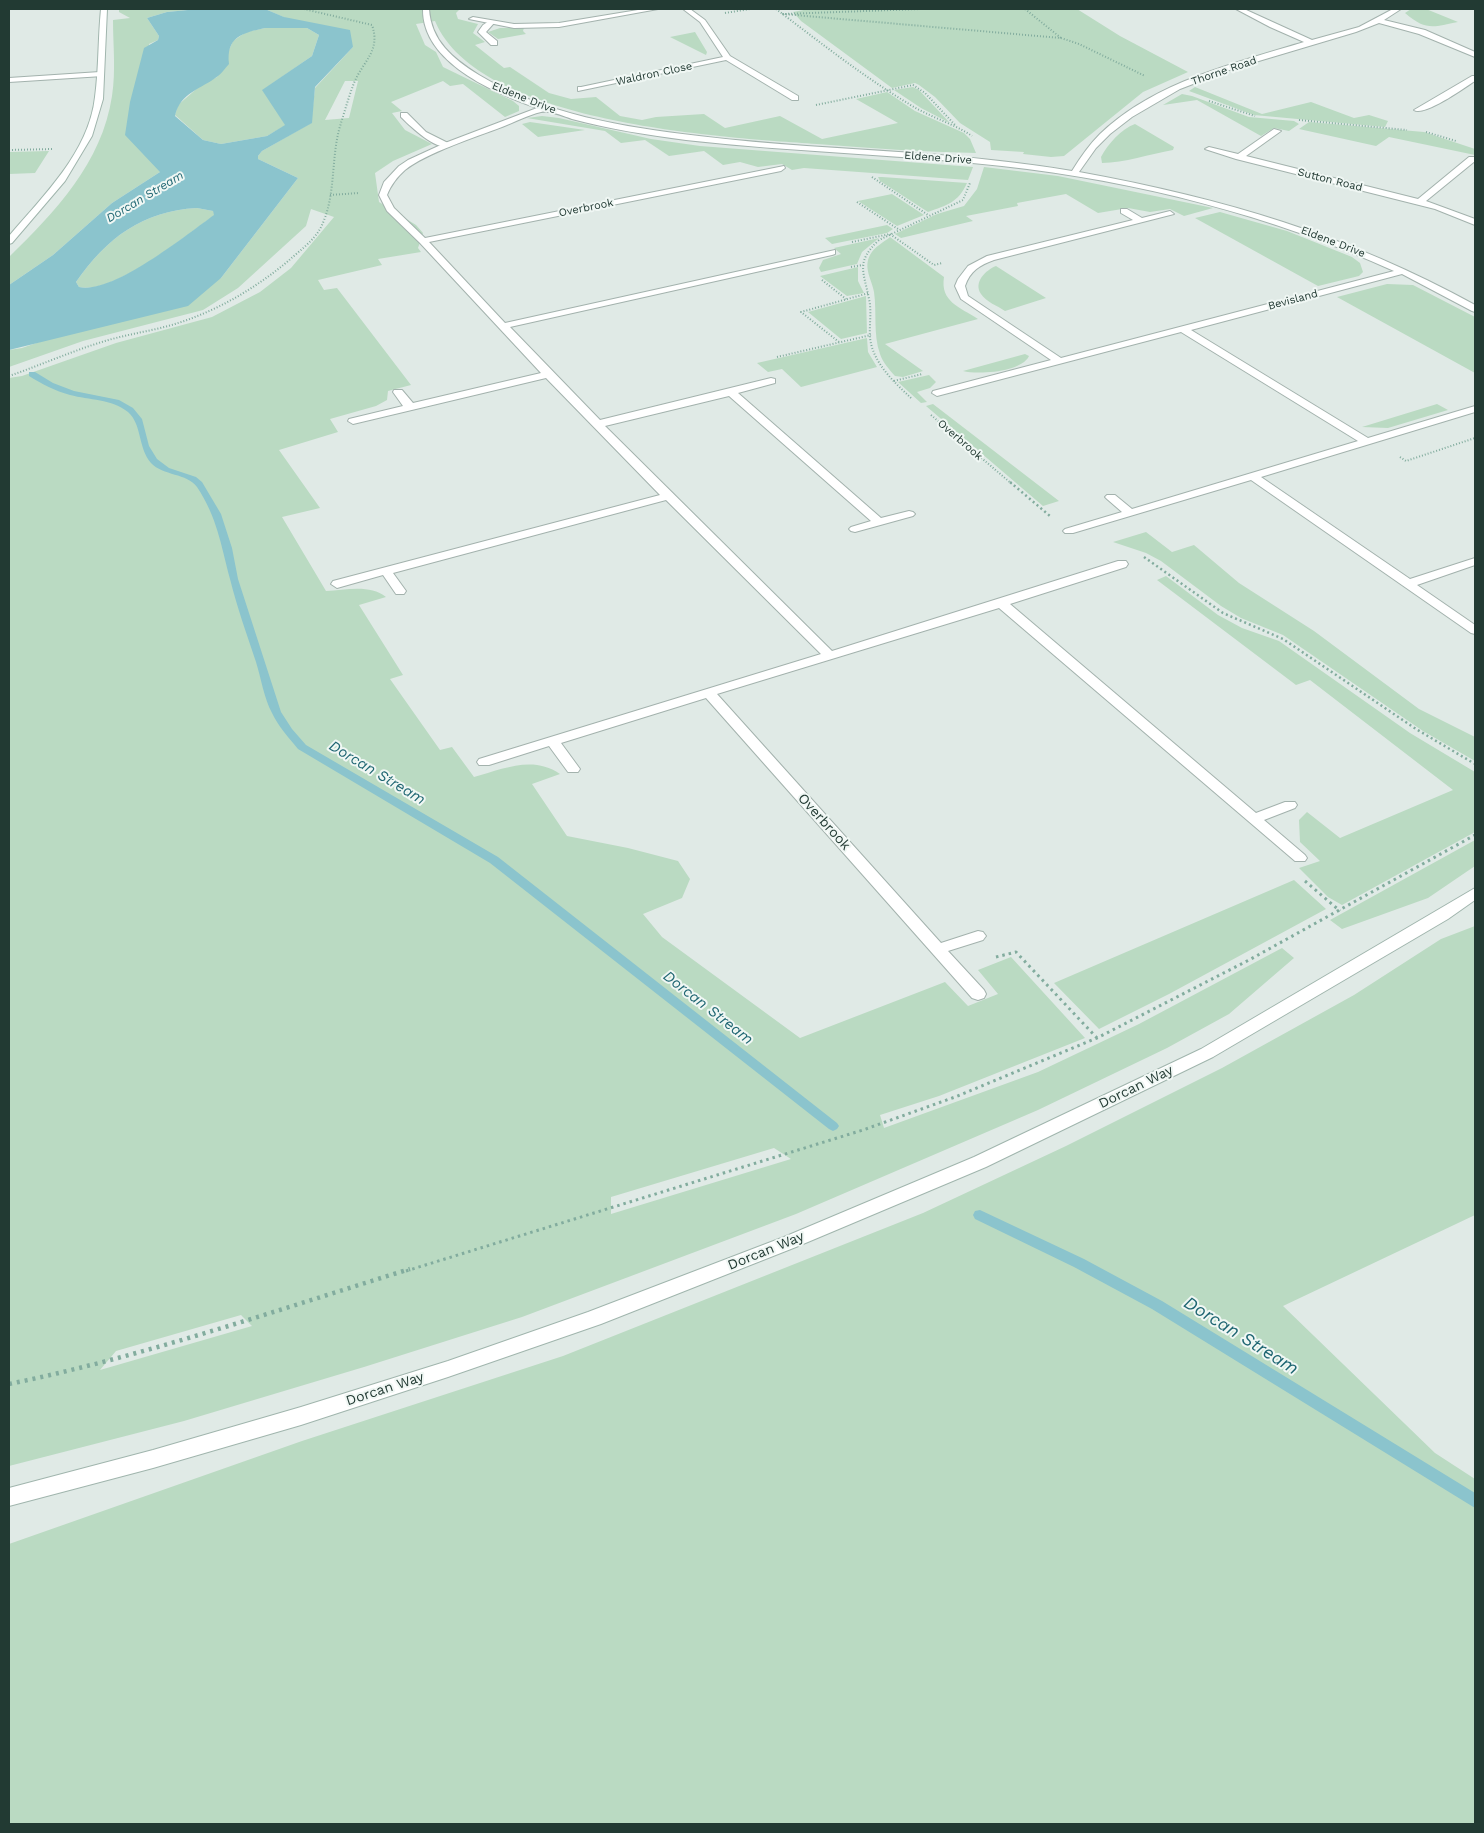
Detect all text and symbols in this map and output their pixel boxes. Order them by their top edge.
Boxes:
street label: Thorne Road [1190,54,1258,88]
street label: Waldron Close [615,59,693,89]
street label: Eldene Drive [490,79,558,117]
street label: Eldene Drive [904,149,972,167]
street label: Sutton Road [1296,166,1364,194]
water label: Dorcan Stream [104,168,186,226]
street label: Overbrook [558,196,614,220]
street label: Eldene Drive [1299,224,1367,260]
street label: Bevisland [1267,287,1319,313]
street label: Overbrook [935,417,985,463]
water label: Dorcan Stream [326,737,428,809]
street label: Overbrook [794,790,854,854]
water label: Dorcan Stream [659,967,757,1049]
street label: Dorcan Way [1096,1062,1176,1112]
street label: Dorcan Way [725,1228,807,1274]
water label: Dorcan Stream [1180,1292,1302,1380]
street label: Dorcan Way [344,1369,426,1409]

